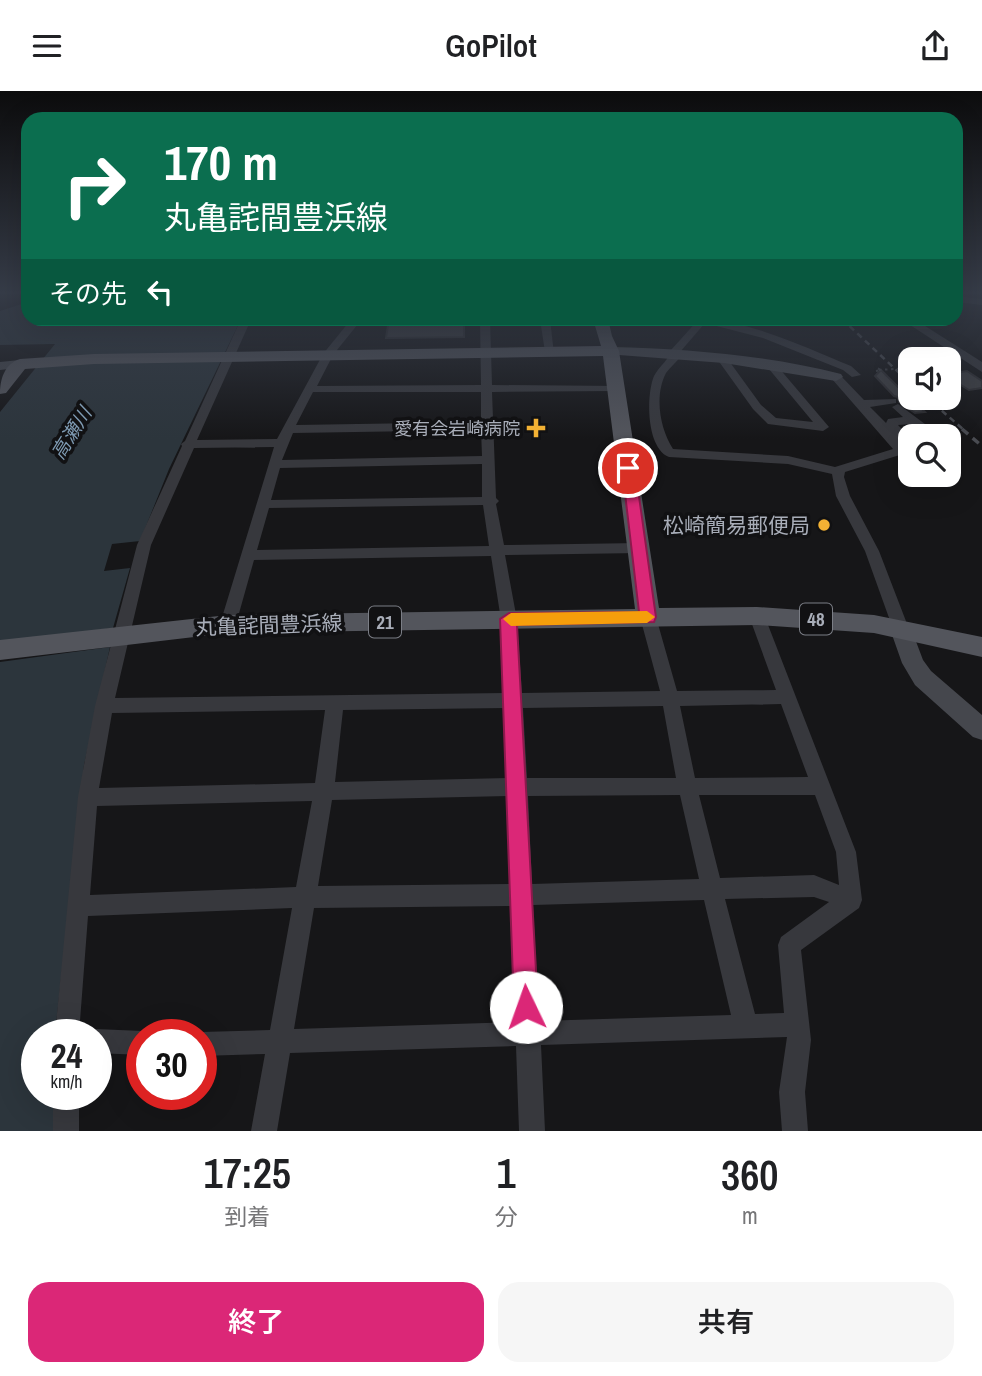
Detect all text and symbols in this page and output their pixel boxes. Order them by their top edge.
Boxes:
text: GoPilot [445,24,537,67]
icon: menu [28,27,66,65]
icon: share [916,27,954,65]
text: 170 m [164,129,278,195]
icon: right [49,140,140,231]
text: 丸亀詫間豊浜線 [164,196,388,239]
icon: left [141,273,179,311]
text: その先 [49,276,127,311]
map controls [898,347,961,487]
button: sound [898,347,961,410]
water label: 高瀬川 [45,400,98,464]
place label: 愛有会岩崎病院 [394,416,520,441]
marker: 愛有会岩崎病院 [526,418,546,438]
button: search [898,424,961,487]
pin [598,438,658,498]
icon: arrive [609,449,647,487]
place label: 松崎簡易郵便局 [663,511,810,540]
marker: 松崎簡易郵便局 [816,517,832,533]
road number: 48 [800,603,832,635]
road number: 21 [369,607,401,637]
street label: 丸亀詫間豊浜線 [195,608,343,642]
position arrow [489,970,563,1044]
speed limit sign: 30 [126,1019,217,1110]
text: 24 [51,1032,82,1079]
text: km/h [51,1069,83,1094]
text: 17:25 [204,1145,291,1201]
text: 1 [496,1145,516,1201]
text: 360 [721,1147,778,1203]
text: m [742,1200,758,1231]
text: 到着 [224,1201,270,1232]
text: 分 [494,1201,517,1232]
button: 終了 [28,1282,484,1362]
button: 共有 [498,1282,954,1362]

